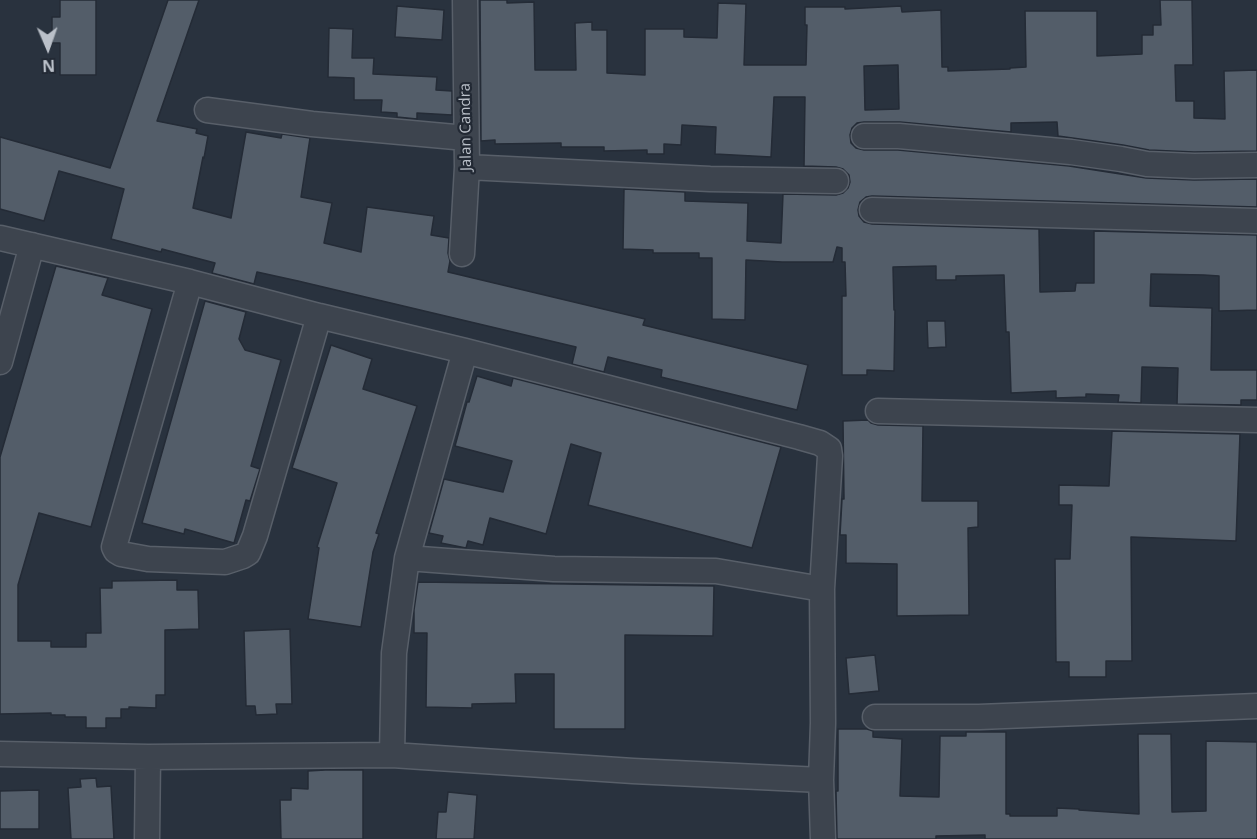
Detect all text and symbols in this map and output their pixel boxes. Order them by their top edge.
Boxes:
north arrow [18,18,78,78]
text: N [42,55,56,77]
street label: Jalan Candra [456,83,476,171]

